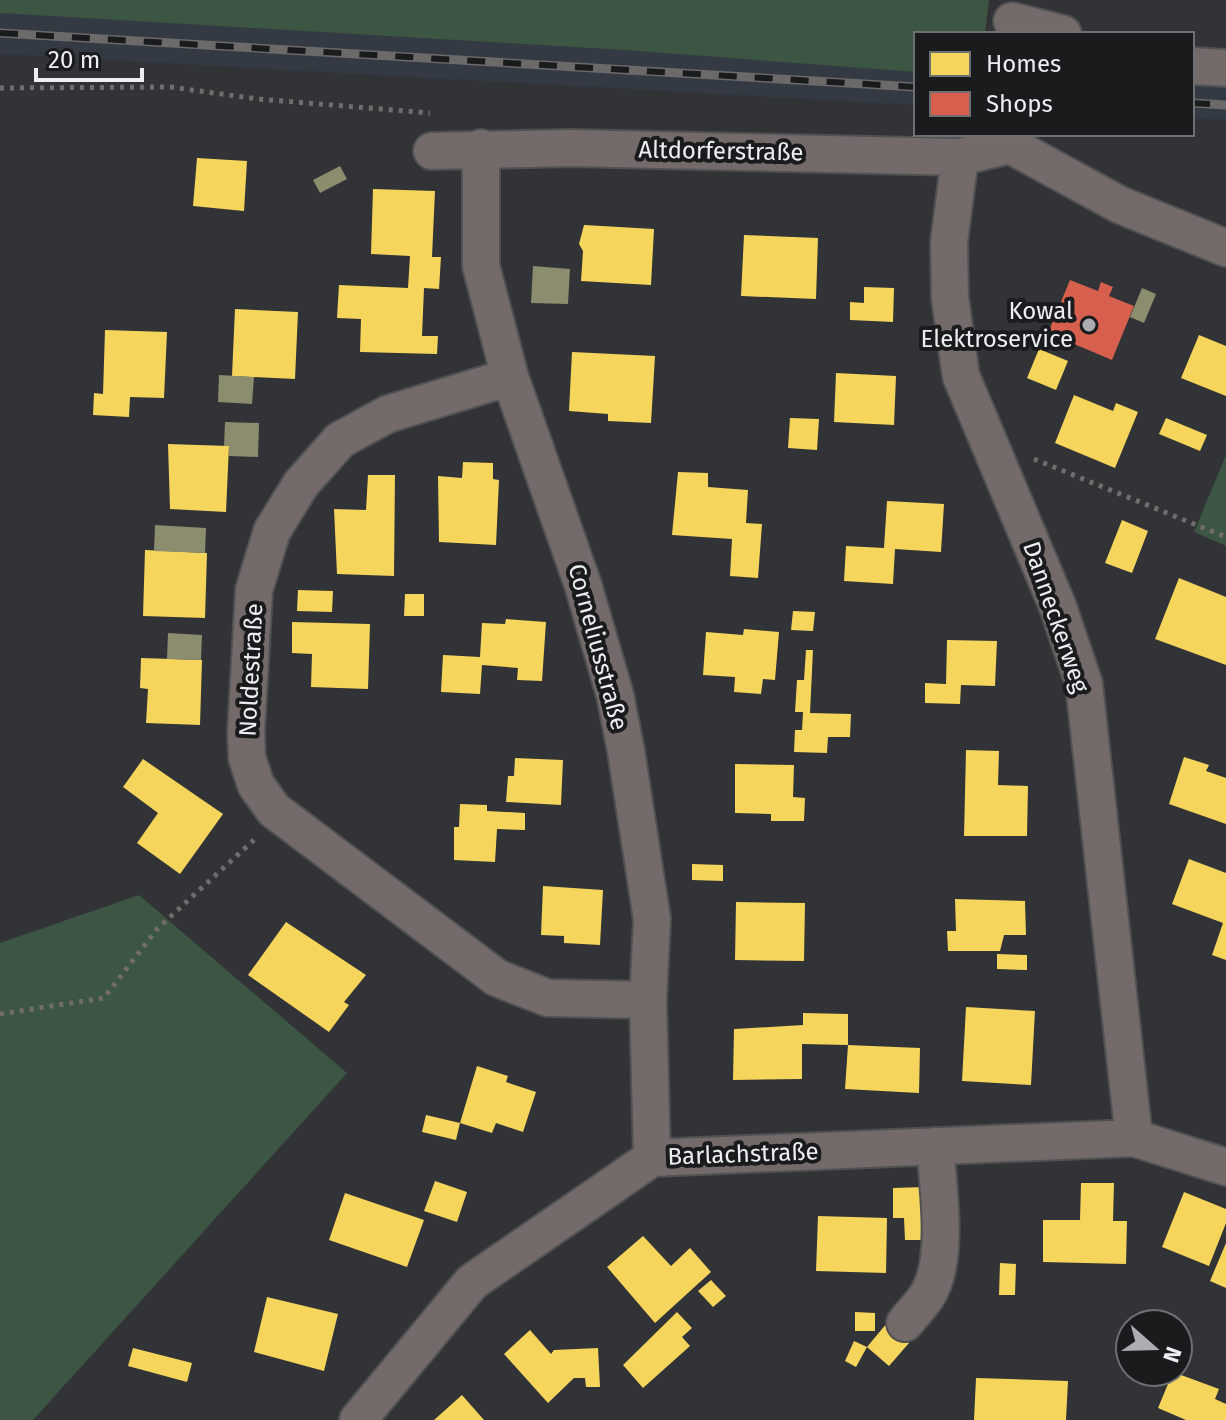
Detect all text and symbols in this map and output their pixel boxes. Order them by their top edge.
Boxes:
scale bar [36,32,142,82]
legend [914,32,1194,136]
text: 20 m [48,46,100,74]
text: Homes [986,50,1061,78]
text: Shops [986,90,1053,118]
street label: Altdorferstraße [638,136,804,166]
place label: Kowal Elektroservice [921,297,1073,353]
marker: Kowal Elektroservice [1080,316,1098,334]
street label: Danneckerweg [1017,538,1095,697]
street label: Corneliusstraße [562,561,634,733]
street label: Noldestraße [234,603,268,737]
street label: Barlachstraße [667,1137,819,1171]
north arrow [1114,1308,1194,1388]
text: N [1157,1343,1188,1366]

